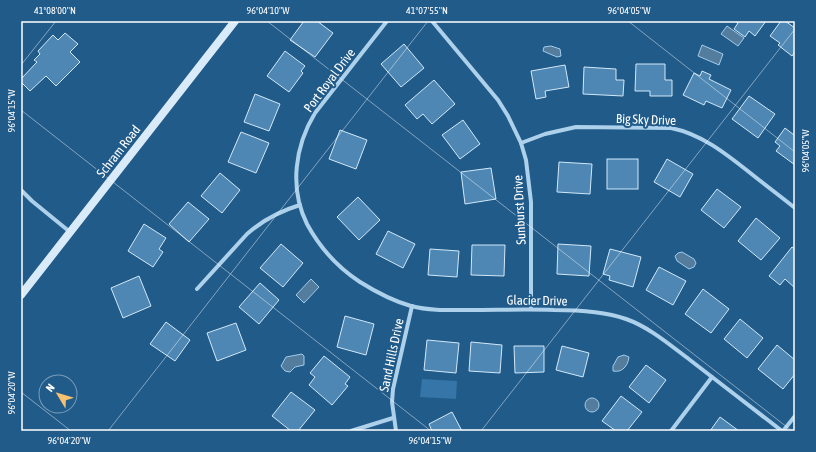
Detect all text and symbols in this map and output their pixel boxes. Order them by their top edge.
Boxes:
text: 41°08'00"N [34,5,76,16]
text: 96°04'10"W [246,5,290,16]
text: 41°07'55"N [406,5,448,16]
text: 96°04'05"W [607,5,651,16]
street label: Port Royal Drive [301,45,358,115]
text: 96°04'15"W [6,89,17,133]
street label: Big Sky Drive [616,111,676,128]
street label: Schram Road [93,122,143,180]
text: 96°04'05"W [800,129,811,173]
street label: Sunburst Drive [510,175,529,245]
street label: Glacier Drive [506,292,568,309]
street label: Sand Hills Drive [376,317,407,393]
text: 96°04'20"W [6,371,17,415]
north arrow [38,374,78,414]
text: N [43,382,57,394]
text: 96°04'20"W [47,435,91,446]
text: 96°04'15"W [408,435,452,446]

